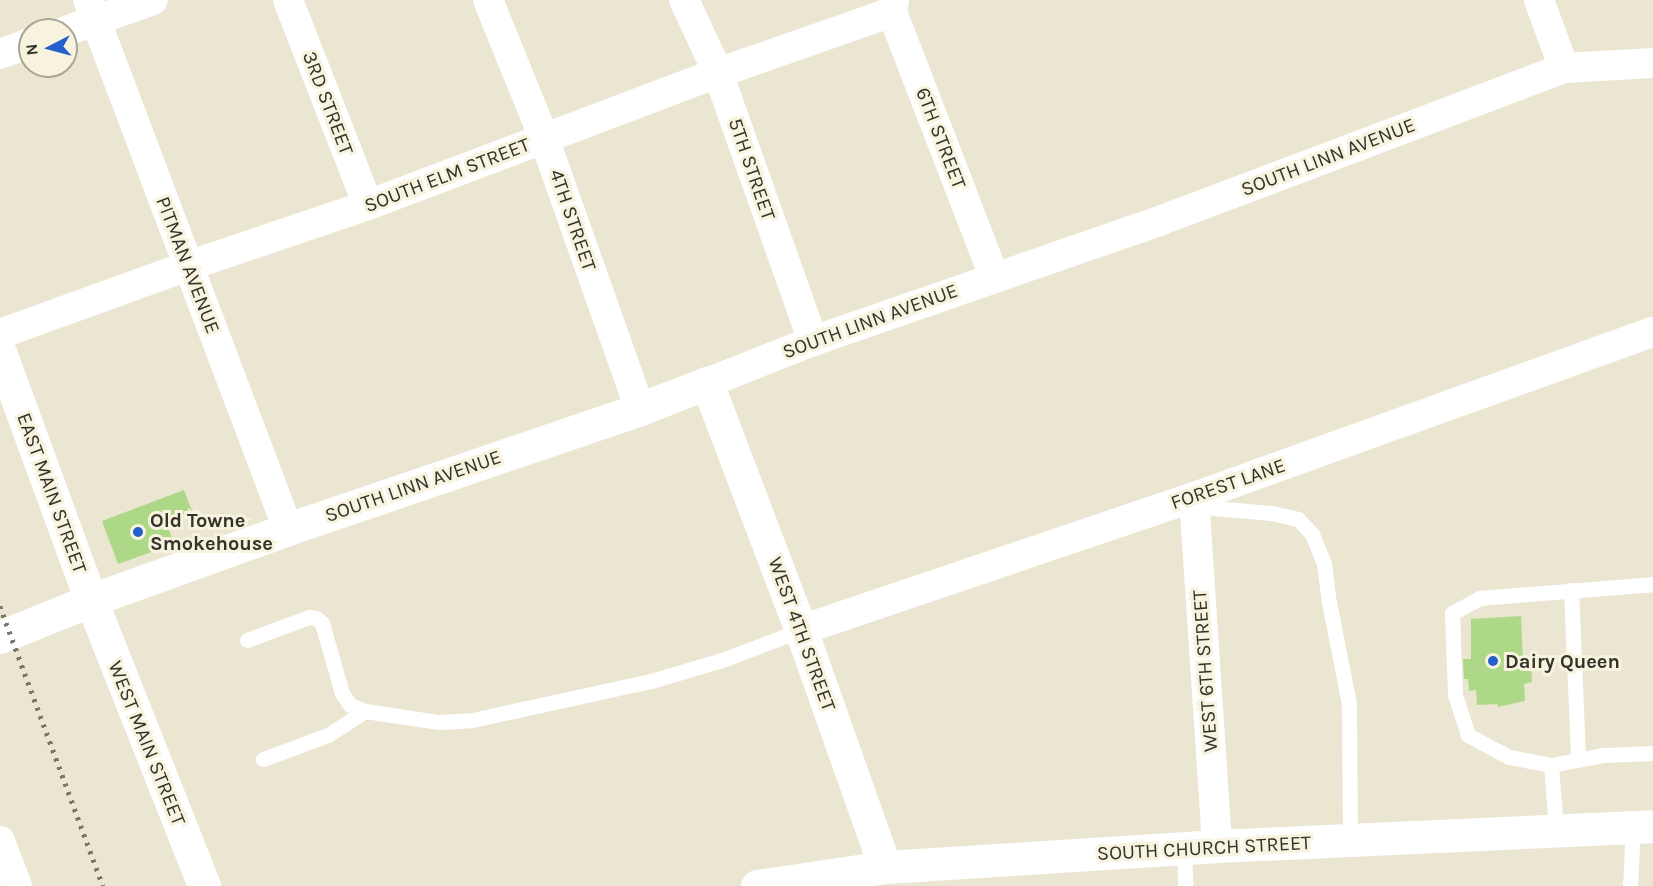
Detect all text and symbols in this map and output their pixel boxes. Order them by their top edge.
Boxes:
north arrow [18,18,78,78]
text: N [22,43,42,56]
street label: 3RD STREET [297,48,359,158]
street label: 6TH STREET [911,84,971,192]
street label: SOUTH LINN AVENUE [1238,113,1418,201]
street label: 5TH STREET [723,115,781,223]
street label: SOUTH ELM STREET [361,132,533,218]
street label: 4TH STREET [544,166,602,274]
street label: PITMAN AVENUE [151,193,225,337]
street label: SOUTH LINN AVENUE [779,278,961,364]
street label: EAST MAIN STREET [12,410,92,576]
street label: SOUTH LINN AVENUE [322,445,504,527]
street label: FOREST LANE [1168,453,1288,515]
place label: Old Towne Smokehouse [150,508,273,555]
marker: Old Towne Smokehouse [131,525,145,539]
street label: WEST 4TH STREET [763,554,841,714]
street label: WEST 6TH STREET [1187,589,1223,753]
place label: Dairy Queen [1505,649,1620,673]
marker: Dairy Queen [1486,654,1500,668]
street label: WEST MAIN STREET [103,657,191,829]
street label: SOUTH CHURCH STREET [1096,830,1312,866]

